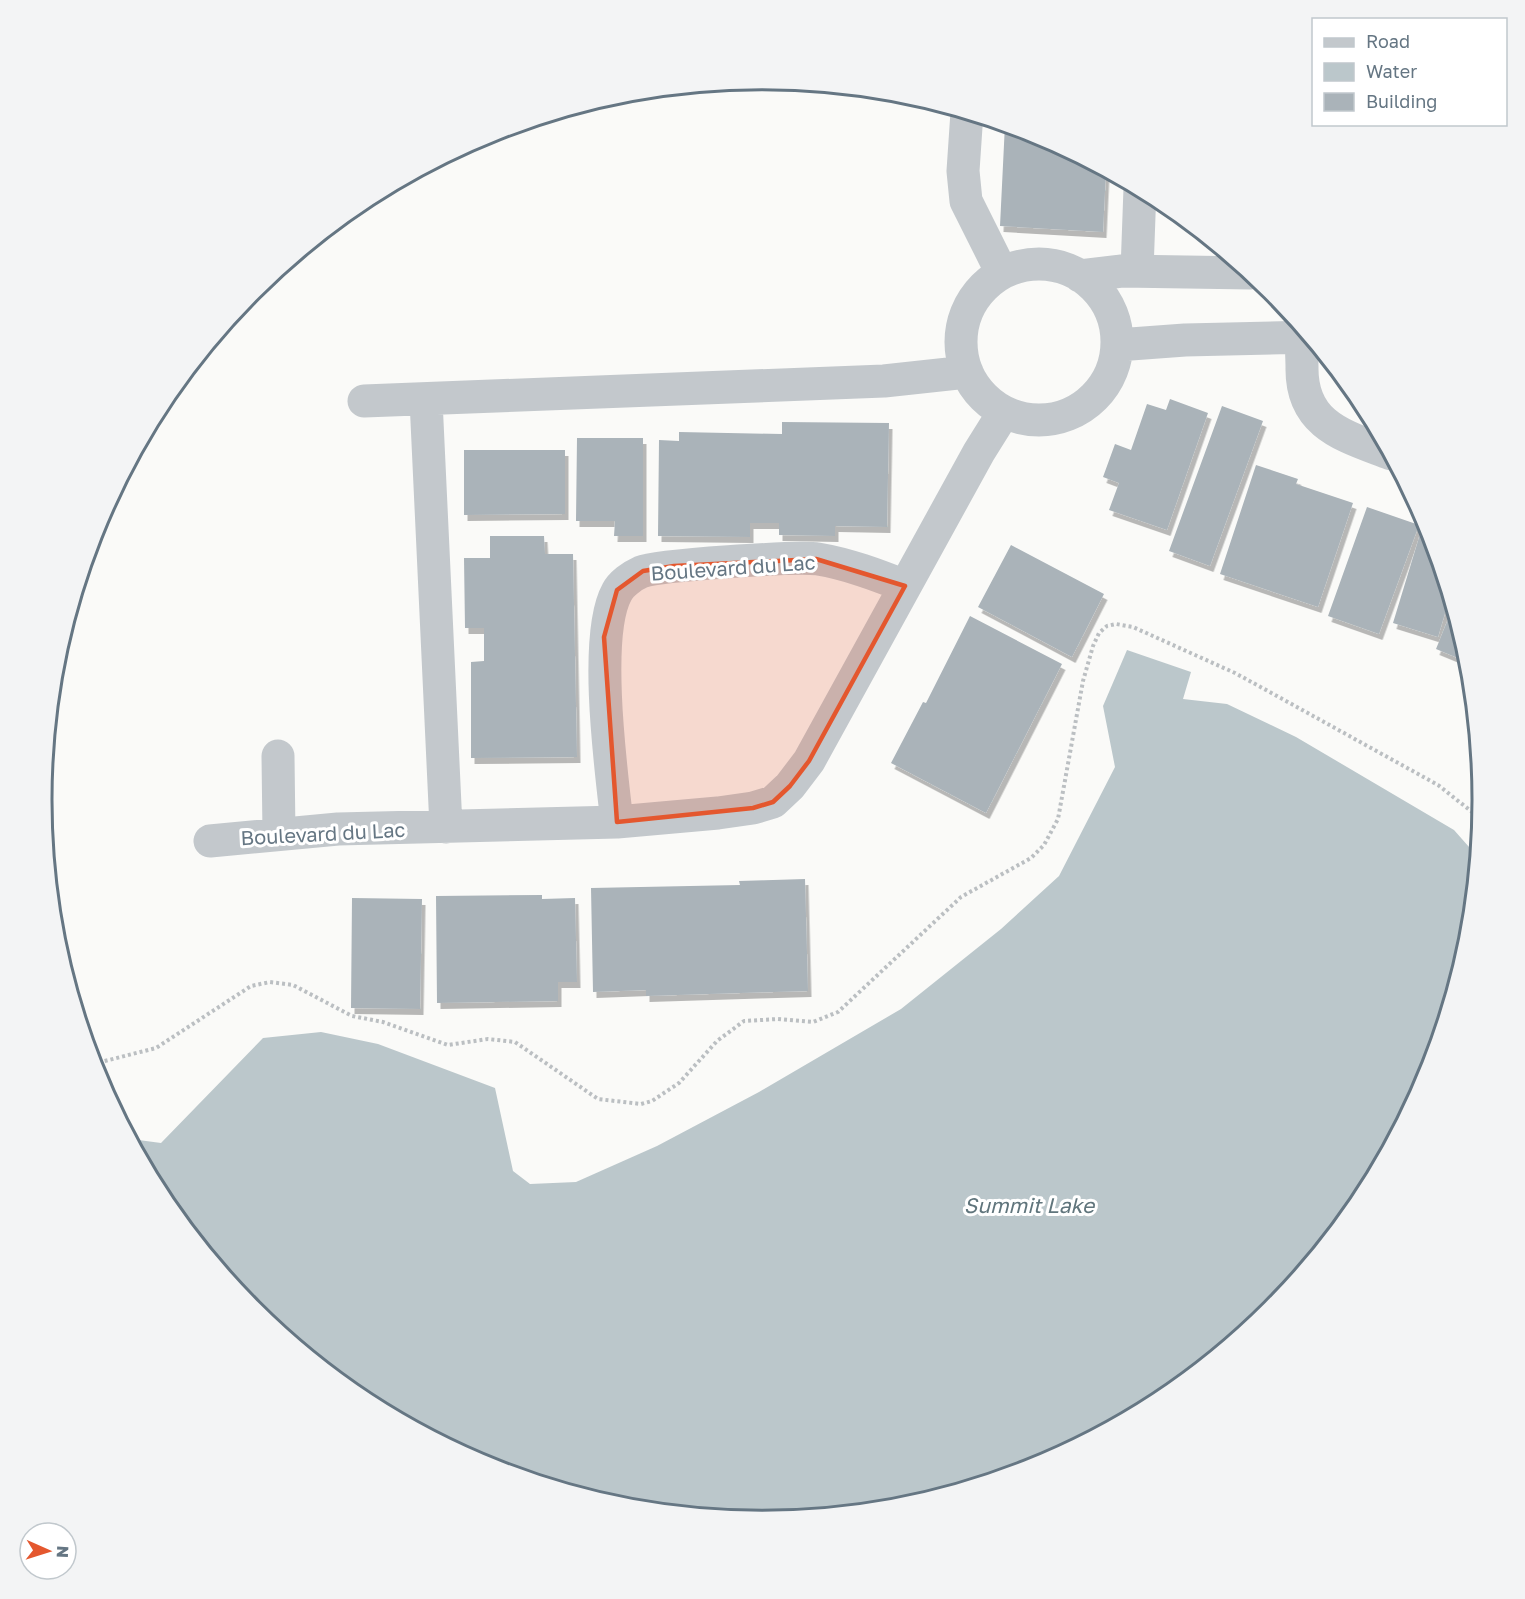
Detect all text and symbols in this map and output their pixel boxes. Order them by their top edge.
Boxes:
legend [1312,18,1507,126]
text: Road [1366,30,1410,52]
text: Water [1366,60,1417,82]
text: Building [1366,90,1437,112]
street label: Boulevard du Lac [650,549,816,585]
street label: Boulevard du Lac [240,817,406,849]
water label: Summit Lake [964,1192,1096,1218]
north arrow [18,1521,78,1581]
text: N [53,1545,73,1558]

